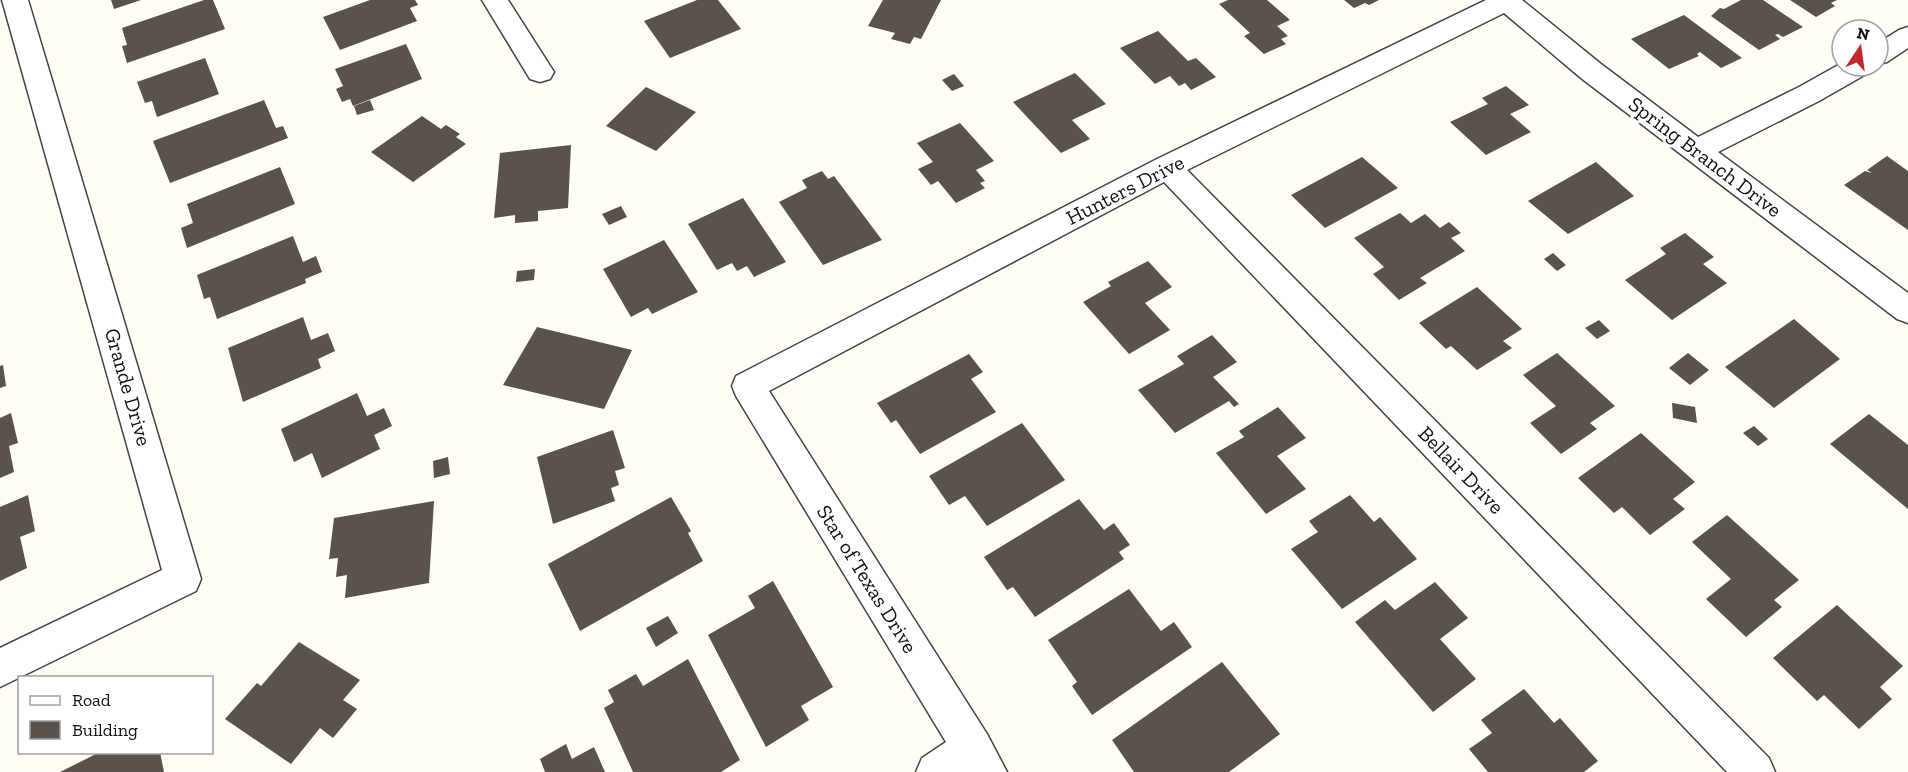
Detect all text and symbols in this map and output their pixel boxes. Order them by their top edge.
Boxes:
north arrow [1830,18,1890,78]
text: N [1855,23,1871,44]
street label: Spring Branch Drive [1624,91,1787,222]
street label: Hunters Drive [1062,149,1188,230]
street label: Grande Drive [100,325,157,449]
street label: Bellair Drive [1413,421,1509,519]
street label: Star of Texas Drive [812,500,923,658]
legend [18,676,213,754]
text: Road [72,689,111,711]
text: Building [72,719,138,741]

